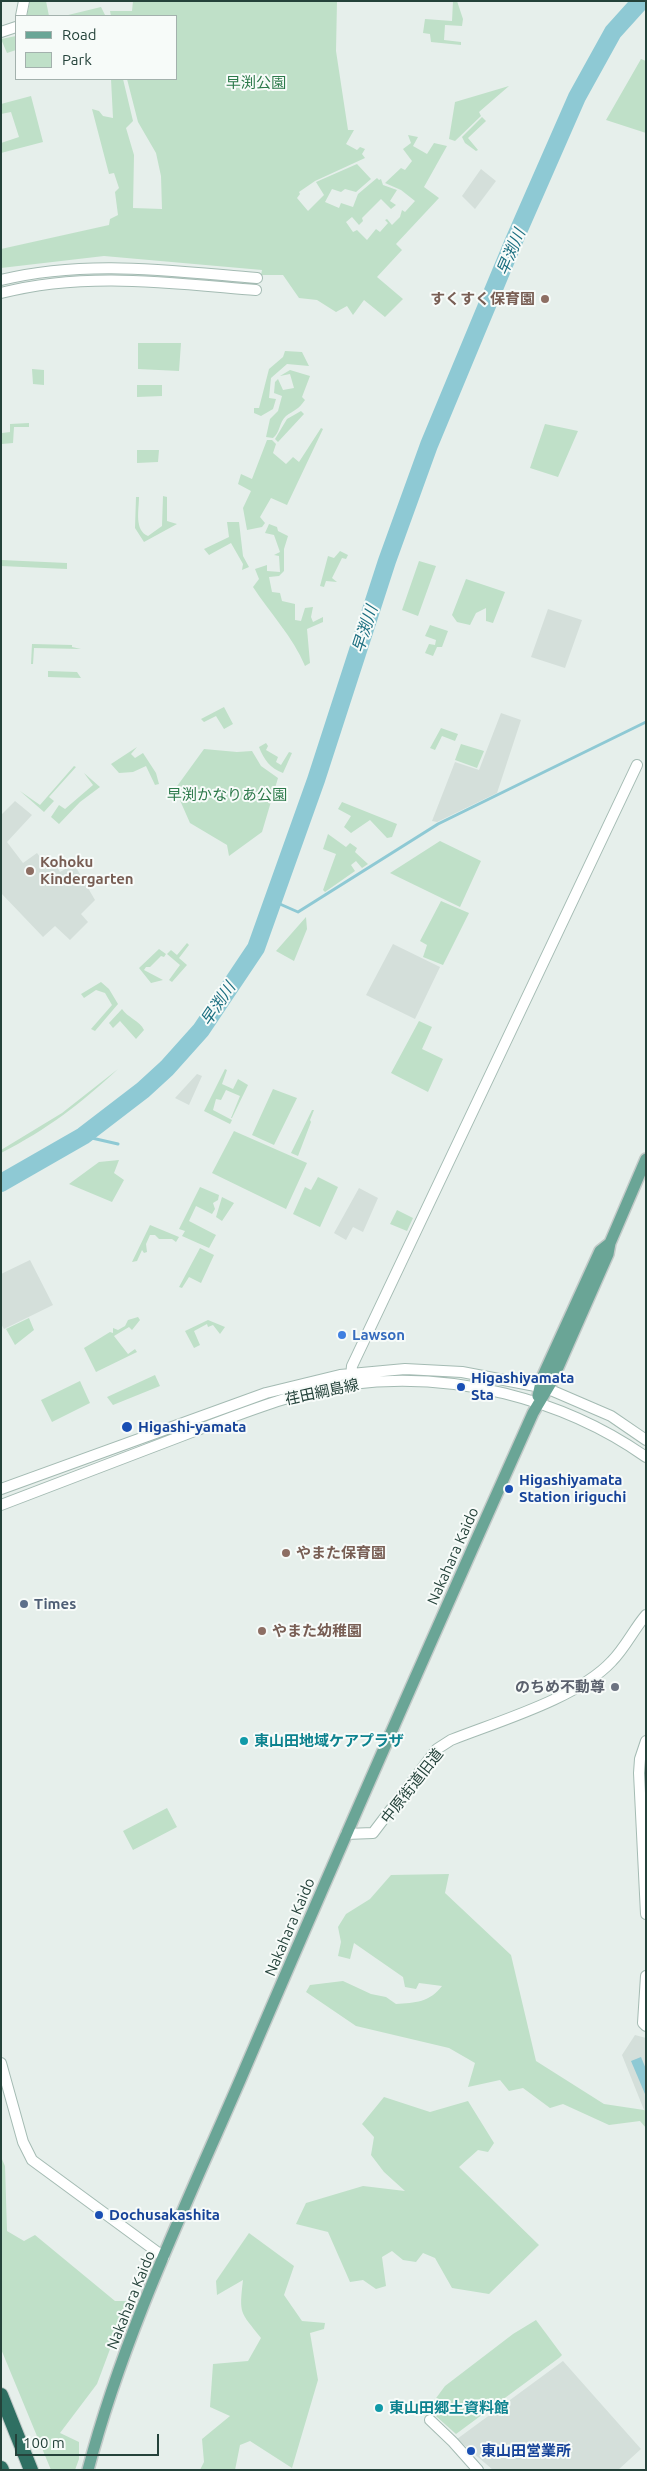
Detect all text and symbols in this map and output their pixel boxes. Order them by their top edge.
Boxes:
legend [15,15,178,80]
text: Road [62,26,97,43]
text: Park [62,51,92,68]
park label: 早渕公園 [226,74,286,92]
water label: 早渕川 [493,226,529,278]
place label: すくすく保育園 [430,290,535,308]
marker: すくすく保育園 [539,293,551,305]
water label: 早渕川 [348,603,382,655]
park label: 早渕かなりあ公園 [167,786,287,804]
place label: Kohoku Kindergarten [40,853,134,888]
marker: Kohoku Kindergarten [24,865,36,877]
water label: 早渕川 [197,979,239,1029]
place label: Lawson [352,1326,405,1344]
marker: Lawson [336,1329,348,1341]
place label: Higashiyamata Sta [471,1369,574,1404]
street label: 荏田綱島線 [283,1375,361,1409]
marker: Higashiyamata Sta [455,1381,467,1393]
place label: Higashi-yamata [138,1418,246,1436]
marker: Higashi-yamata [120,1420,134,1434]
place label: Higashiyamata Station iriguchi [519,1471,626,1506]
marker: Higashiyamata Station iriguchi [503,1483,515,1495]
street label: Nakahara Kaido [423,1504,483,1608]
place label: やまた保育園 [296,1544,386,1562]
marker: やまた保育園 [280,1547,292,1559]
place label: Times [34,1595,76,1613]
marker: Times [18,1598,30,1610]
place label: やまた幼稚園 [272,1622,362,1640]
marker: やまた幼稚園 [256,1625,268,1637]
place label: のちめ不動尊 [515,1678,605,1696]
marker: のちめ不動尊 [609,1681,621,1693]
place label: 東山田地域ケアプラザ [254,1732,404,1750]
marker: 東山田地域ケアプラザ [238,1735,250,1747]
street label: 中原街道旧道 [377,1745,447,1827]
street label: Nakahara Kaido [261,1875,319,1979]
place label: Dochusakashita [109,2206,220,2224]
marker: Dochusakashita [93,2209,105,2221]
street label: Nakahara Kaido [103,2248,159,2352]
place label: 東山田郷土資料館 [389,2399,509,2417]
marker: 東山田郷土資料館 [373,2402,385,2414]
scale bar [18,2424,161,2456]
text: 100 m [23,2434,65,2451]
place label: 東山田営業所 [481,2442,571,2460]
marker: 東山田営業所 [465,2445,477,2457]

